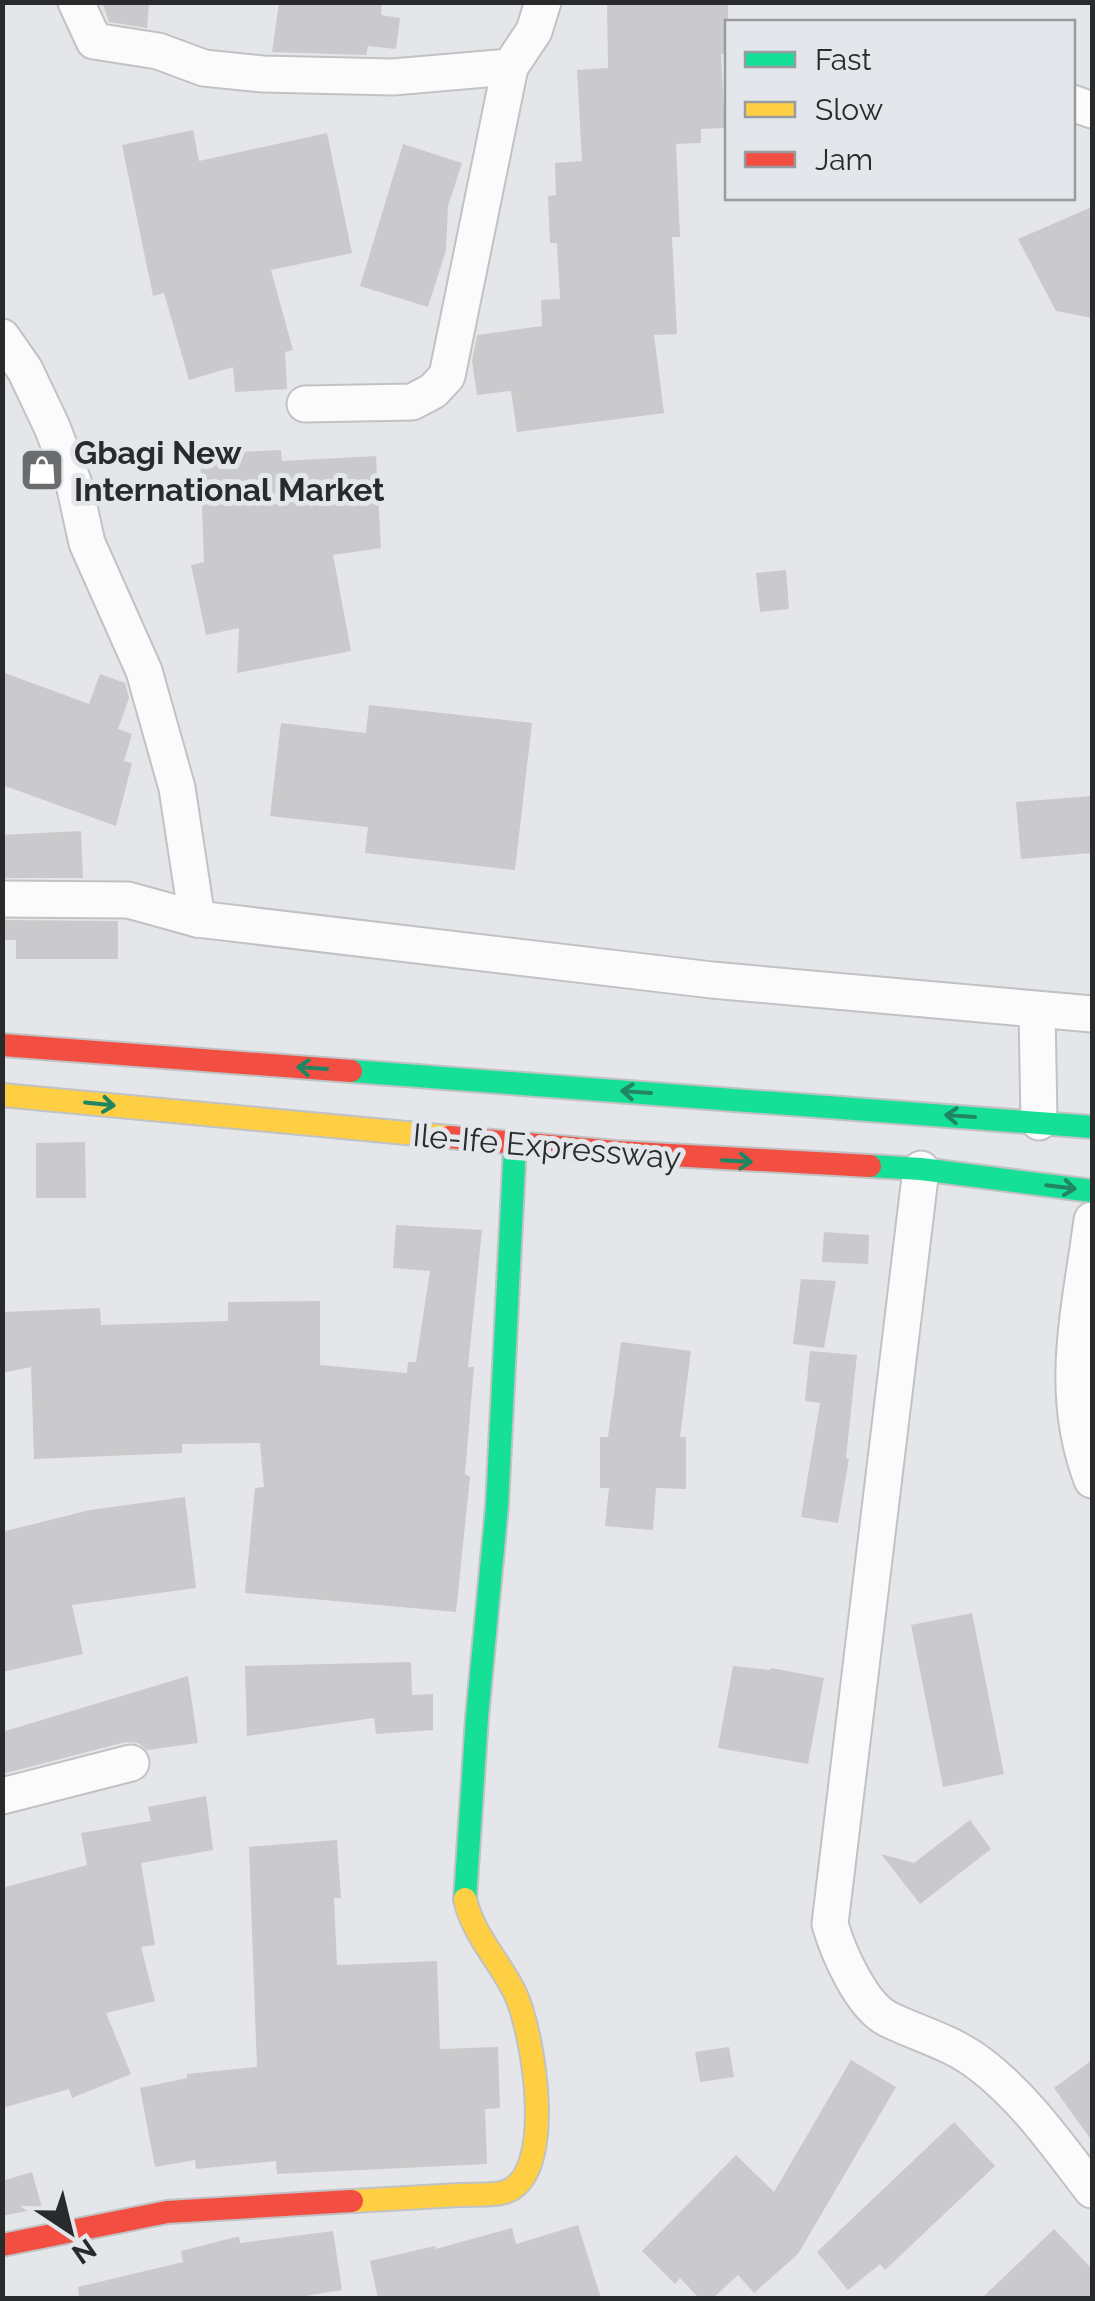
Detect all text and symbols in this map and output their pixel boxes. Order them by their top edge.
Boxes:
legend [725,20,1075,200]
text: Fast [815,42,872,77]
text: Slow [815,92,883,127]
text: Jam [815,142,873,177]
place label: Gbagi New International Market [74,434,385,508]
shop icon: Gbagi New International Market [19,447,65,493]
one-way arrow [297,1058,329,1077]
one-way arrow [621,1082,653,1101]
one-way arrow [83,1095,115,1114]
one-way arrow [945,1107,977,1126]
street label: Ile-Ife Expressway [411,1116,683,1176]
one-way arrow [720,1152,752,1171]
one-way arrow [1044,1178,1076,1196]
north arrow [20,2181,120,2281]
text: N [66,2231,102,2271]

